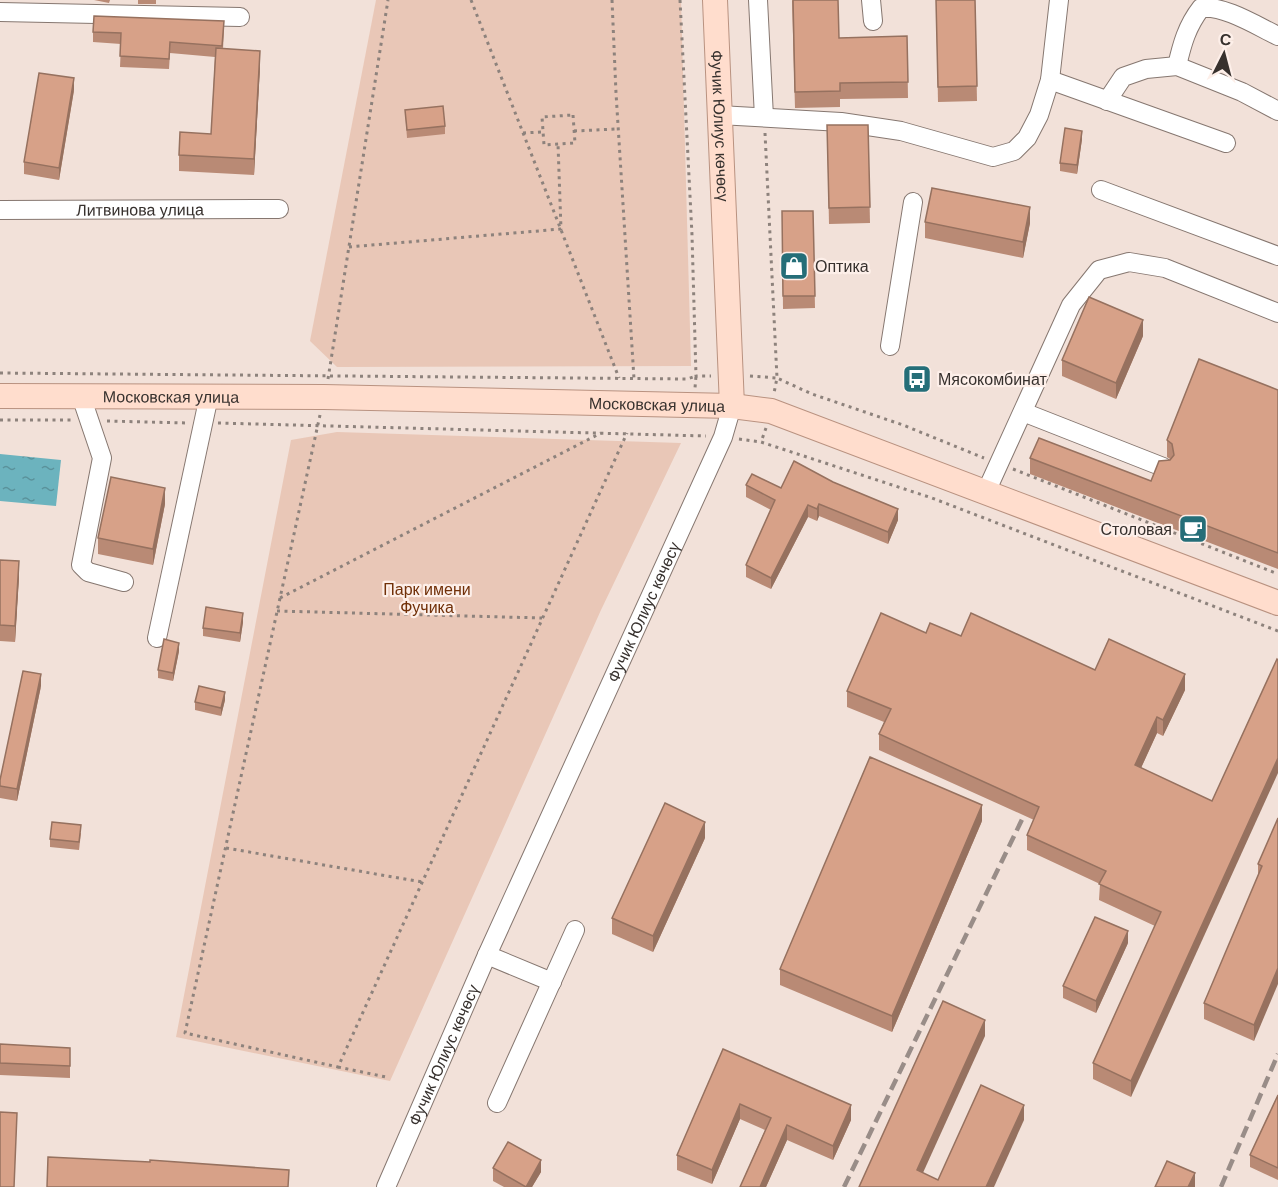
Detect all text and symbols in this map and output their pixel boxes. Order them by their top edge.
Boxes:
north arrow [1194,24,1254,84]
text: С [1219,31,1233,49]
street label: Фучик Юлиус көчөсү [709,50,732,202]
street label: Литвинова улица [76,201,204,218]
shop icon: Оптика [778,250,810,282]
place label: Оптика [815,258,869,275]
bus stop icon: Мясокомбинат [901,363,933,395]
place label: Мясокомбинат [938,371,1047,388]
street label: Московская улица [103,388,239,405]
street label: Московская улица [589,394,725,414]
cafe icon: Столовая [1177,513,1209,545]
place label: Столовая [1100,521,1172,538]
street label: Фучик Юлиус көчөсү [604,539,683,685]
park label: Парк имени Фучика [383,581,471,616]
street label: Фучик Юлиус көчөсү [405,982,482,1128]

